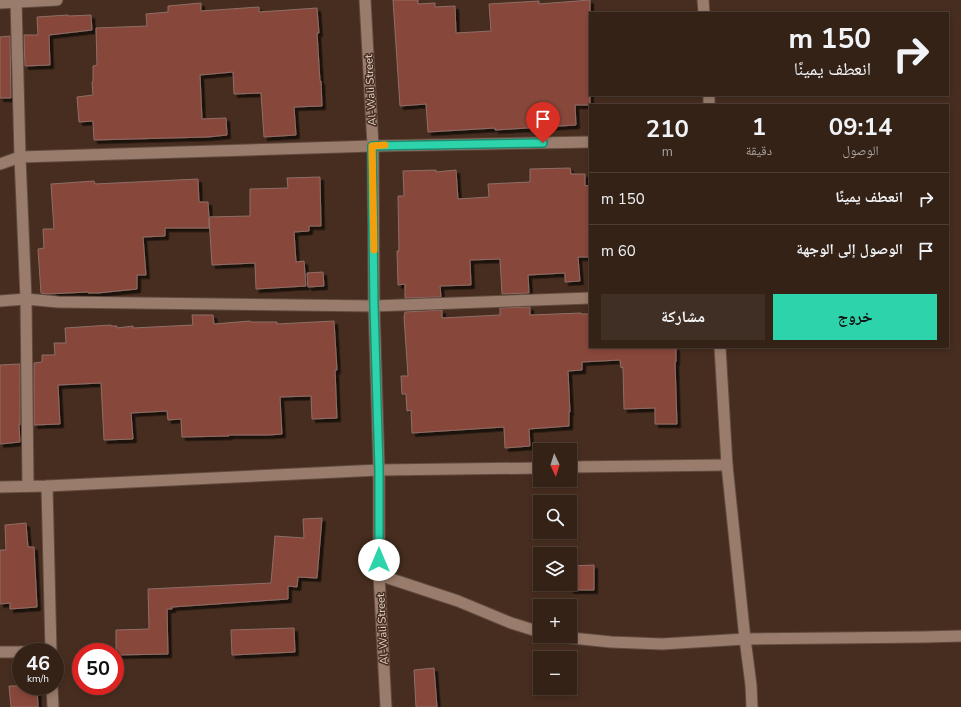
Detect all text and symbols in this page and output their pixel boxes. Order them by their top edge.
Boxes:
text: 150 m [788,20,871,58]
icon: right [885,28,937,80]
street label: Al-Wali Street [361,54,380,126]
text: انعطف يمينًا [794,57,871,81]
pin [526,102,560,143]
icon: arrive [532,108,554,130]
text: 1 [752,111,766,143]
text: 09:14 [829,111,892,143]
text: 210 [646,113,689,145]
text: دقيقة [746,142,772,160]
text: الوصول [843,142,879,160]
text: m [662,143,673,161]
text: انعطف يمينًا [835,187,903,207]
icon: right [915,188,937,210]
text: 150 m [601,189,645,209]
text: الوصول إلى الوجهة [796,239,903,259]
icon: arrive [915,240,937,262]
text: 60 m [601,241,636,261]
button: مشاركة [601,294,765,340]
button: خروج [773,294,937,340]
north arrow [533,443,577,487]
map controls [533,443,577,695]
button: search [533,495,577,539]
position arrow [358,539,400,581]
button: layers [533,547,577,591]
street label: Al-Wali Street [373,593,392,665]
button: + [533,599,577,643]
speed limit sign: 50 [72,643,124,695]
text: 46 [26,650,50,677]
button: − [533,651,577,695]
text: km/h [27,672,49,686]

